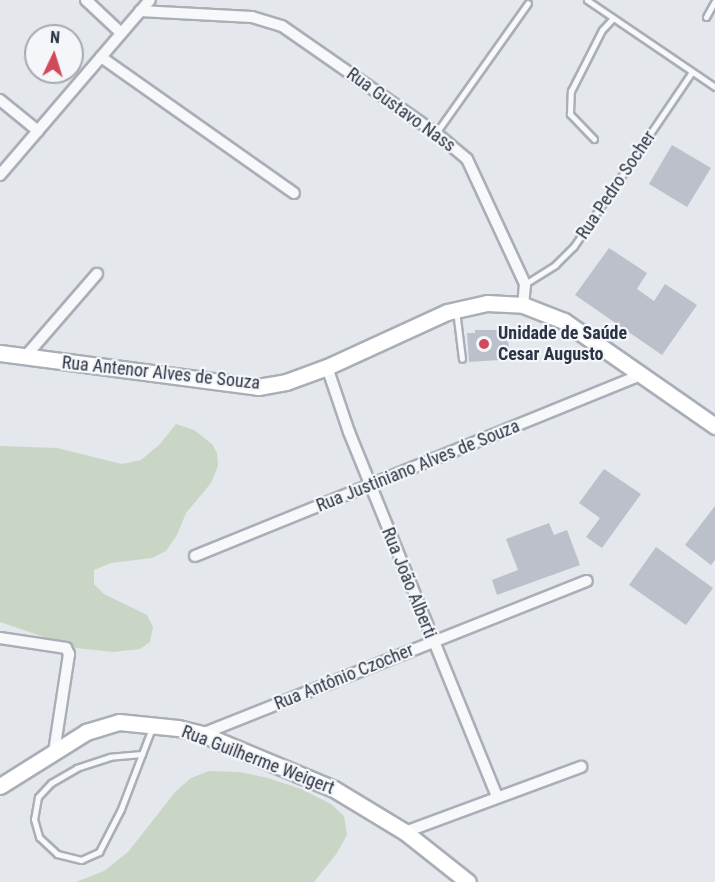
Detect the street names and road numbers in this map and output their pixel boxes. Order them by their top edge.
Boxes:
street label: Rua Gustavo Nass [342,63,460,157]
street label: Rua Pedro Socher [572,127,660,243]
street label: Rua Antenor Alves de Souza [61,352,261,394]
street label: Rua Justiniano Alves de Souza [313,415,523,517]
street label: Rua João Alberti [377,524,441,642]
street label: Rua Antônio Czocher [271,639,417,715]
street label: Rua Guilherme Weigert [179,721,337,799]

